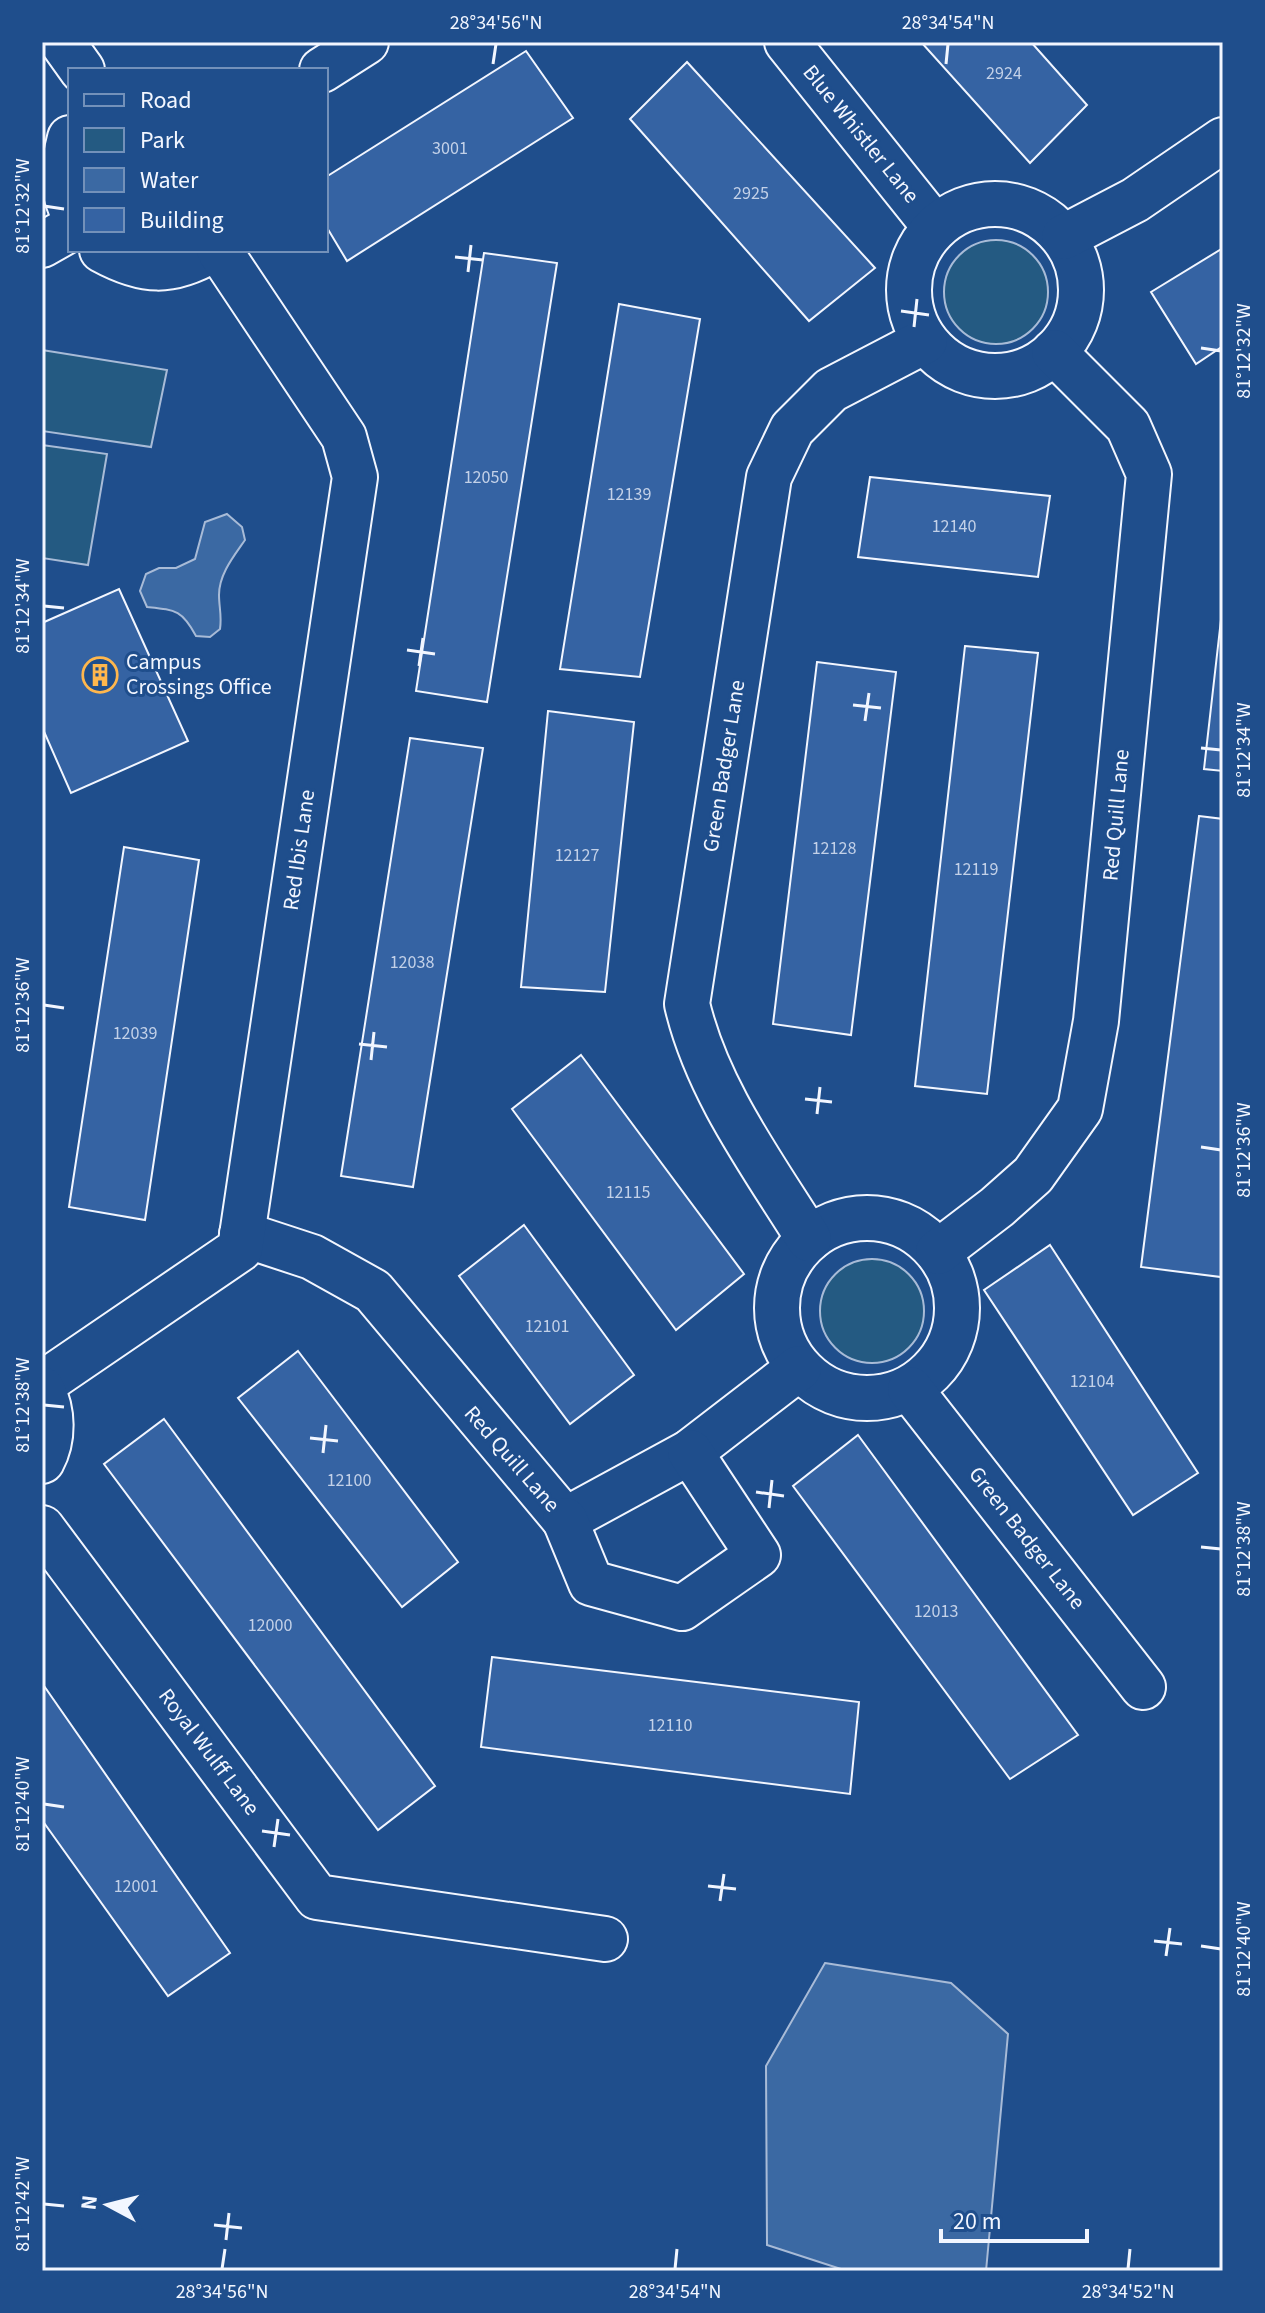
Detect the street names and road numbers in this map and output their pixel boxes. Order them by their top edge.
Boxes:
street label: Blue Whistler Lane [795,58,927,210]
street label: Green Badger Lane [695,678,753,854]
street label: Red Quill Lane [1094,748,1138,882]
street label: Red Ibis Lane [275,788,323,912]
street label: Red Quill Lane [457,1399,567,1519]
street label: Green Badger Lane [961,1460,1093,1616]
street label: Royal Wulff Lane [151,1682,267,1822]

